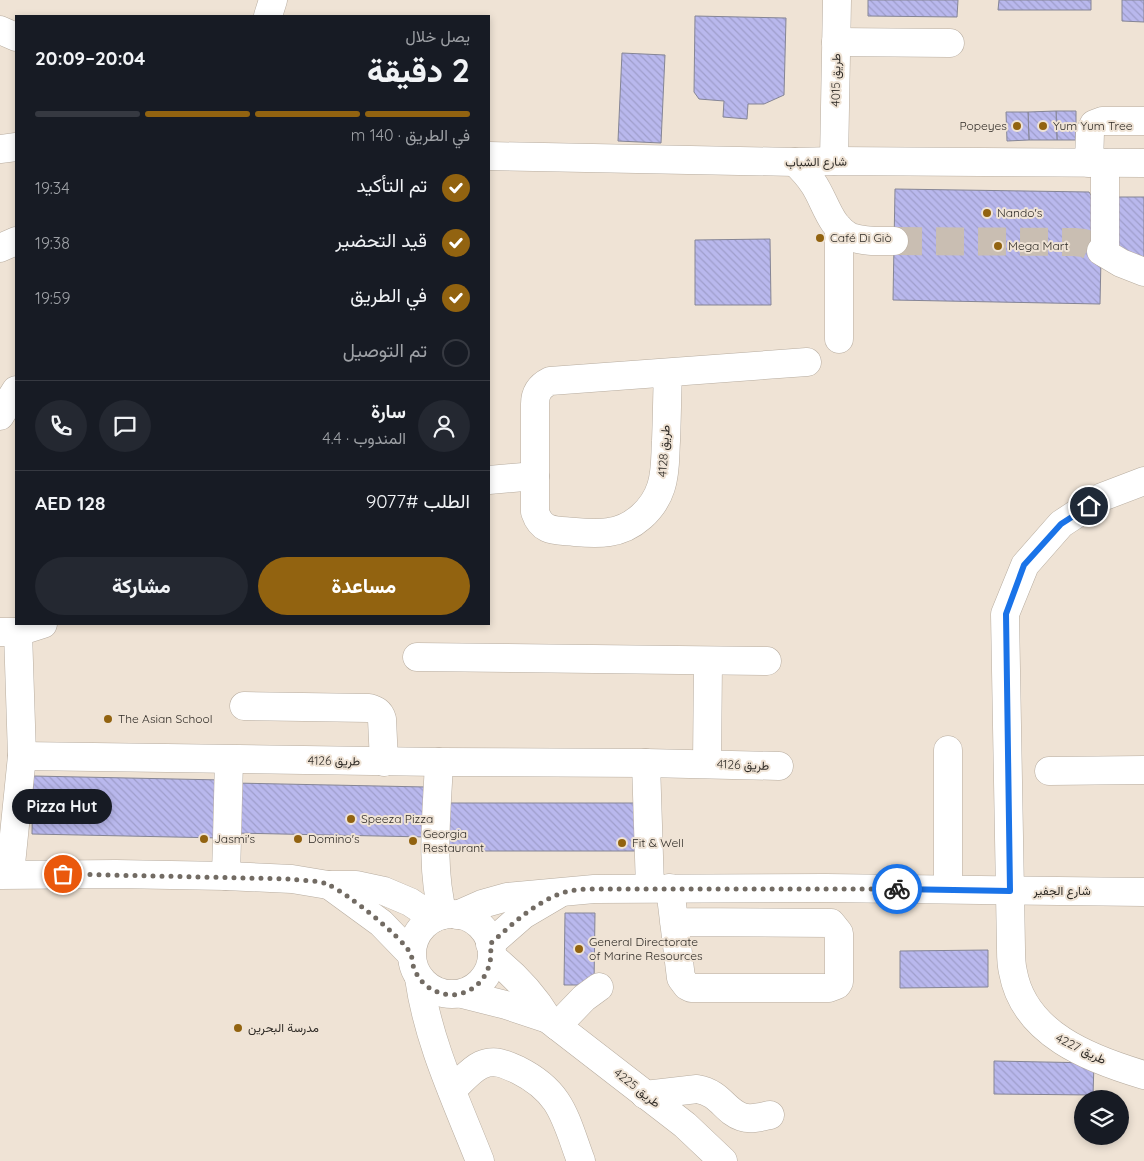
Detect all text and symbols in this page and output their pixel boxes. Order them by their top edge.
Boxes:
text: يصل خلال [406,26,470,46]
text: 20:04–20:09 [35,46,145,70]
text: 2 دقيقة [367,50,470,90]
street label: طريق 4015 [828,53,844,107]
place label: Popeyes [960,118,1007,133]
place label: Yum Yum Tree [1053,118,1133,133]
marker: Popeyes [1011,120,1023,132]
marker: Yum Yum Tree [1037,120,1049,132]
text: في الطريق · 140 m [351,125,470,145]
street label: شارع الشباب [785,153,847,172]
text: تم التأكيد [356,173,427,197]
icon: check [442,174,470,202]
text: 19:34 [35,178,70,198]
place label: Nando's [997,205,1043,220]
marker: Nando's [981,207,993,219]
text: قيد التحضير [335,228,427,252]
icon: check [442,229,470,257]
place label: Café Di Giò [830,230,892,245]
marker: Café Di Giò [814,232,826,244]
text: 19:38 [35,233,70,253]
place label: Mega Mart [1008,238,1069,253]
marker: Mega Mart [992,240,1004,252]
text: في الطريق [350,283,427,307]
icon: check [442,284,470,312]
text: 19:59 [35,288,71,308]
text: تم التوصيل [343,338,427,362]
text: سارة [371,399,406,423]
button: phone [35,400,87,452]
button: chat [99,400,151,452]
button: person [418,400,470,452]
street label: طريق 4128 [654,424,674,478]
text: المندوب · 4.4 [322,428,406,448]
pin [1068,485,1110,527]
text: الطلب #9077 [366,489,470,513]
text: AED 128 [35,491,106,515]
icon: home [1075,492,1103,520]
button: مشاركة [35,557,248,615]
button: مساعدة [258,557,470,615]
place label: The Asian School [118,711,213,726]
marker: The Asian School [102,713,114,725]
street label: طريق 4126 [308,753,361,769]
street label: طريق 4126 [716,756,770,774]
callout: Pizza Hut [13,789,113,824]
text: Pizza Hut [27,796,97,816]
place label: Speeza Pizza [361,811,433,826]
marker: Speeza Pizza [345,813,357,825]
place label: Georgia Restaurant [423,826,484,855]
place label: Jasmi's [214,831,256,846]
place label: Domino's [308,831,360,846]
marker: Jasmi's [198,833,210,845]
marker: Domino's [292,833,304,845]
marker: Georgia Restaurant [407,835,419,847]
place label: Fit & Well [632,835,684,850]
marker: Fit & Well [616,837,628,849]
pin [42,853,84,895]
icon: bag [49,860,77,888]
courier [872,864,922,914]
icon: bike [883,875,911,903]
street label: شارع الجفير [1032,883,1091,900]
place label: General Directorate of Marine Resources [589,934,703,963]
marker: General Directorate of Marine Resources [573,943,585,955]
place label: مدرسة البحرين [248,1020,319,1036]
marker: مدرسة البحرين [232,1022,244,1034]
street label: طريق 4227 [1053,1030,1109,1068]
street label: طريق 4225 [610,1065,664,1111]
map controls [1074,1090,1129,1145]
button: layers [1074,1090,1129,1145]

